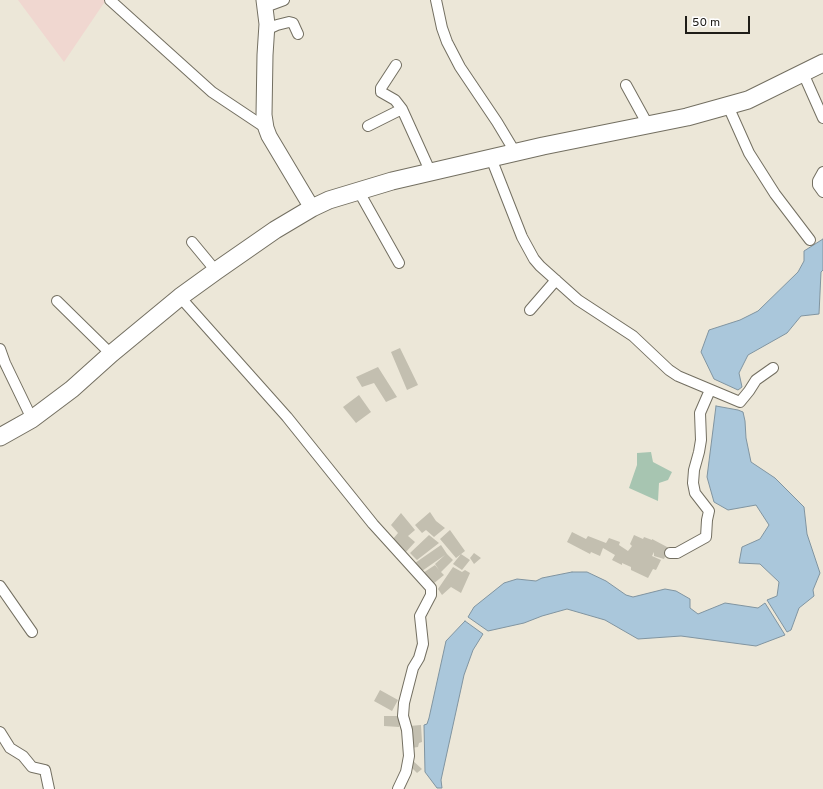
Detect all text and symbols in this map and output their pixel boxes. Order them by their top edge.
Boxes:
scale bar [687,8,752,34]
text: 50 m [692,15,720,31]

